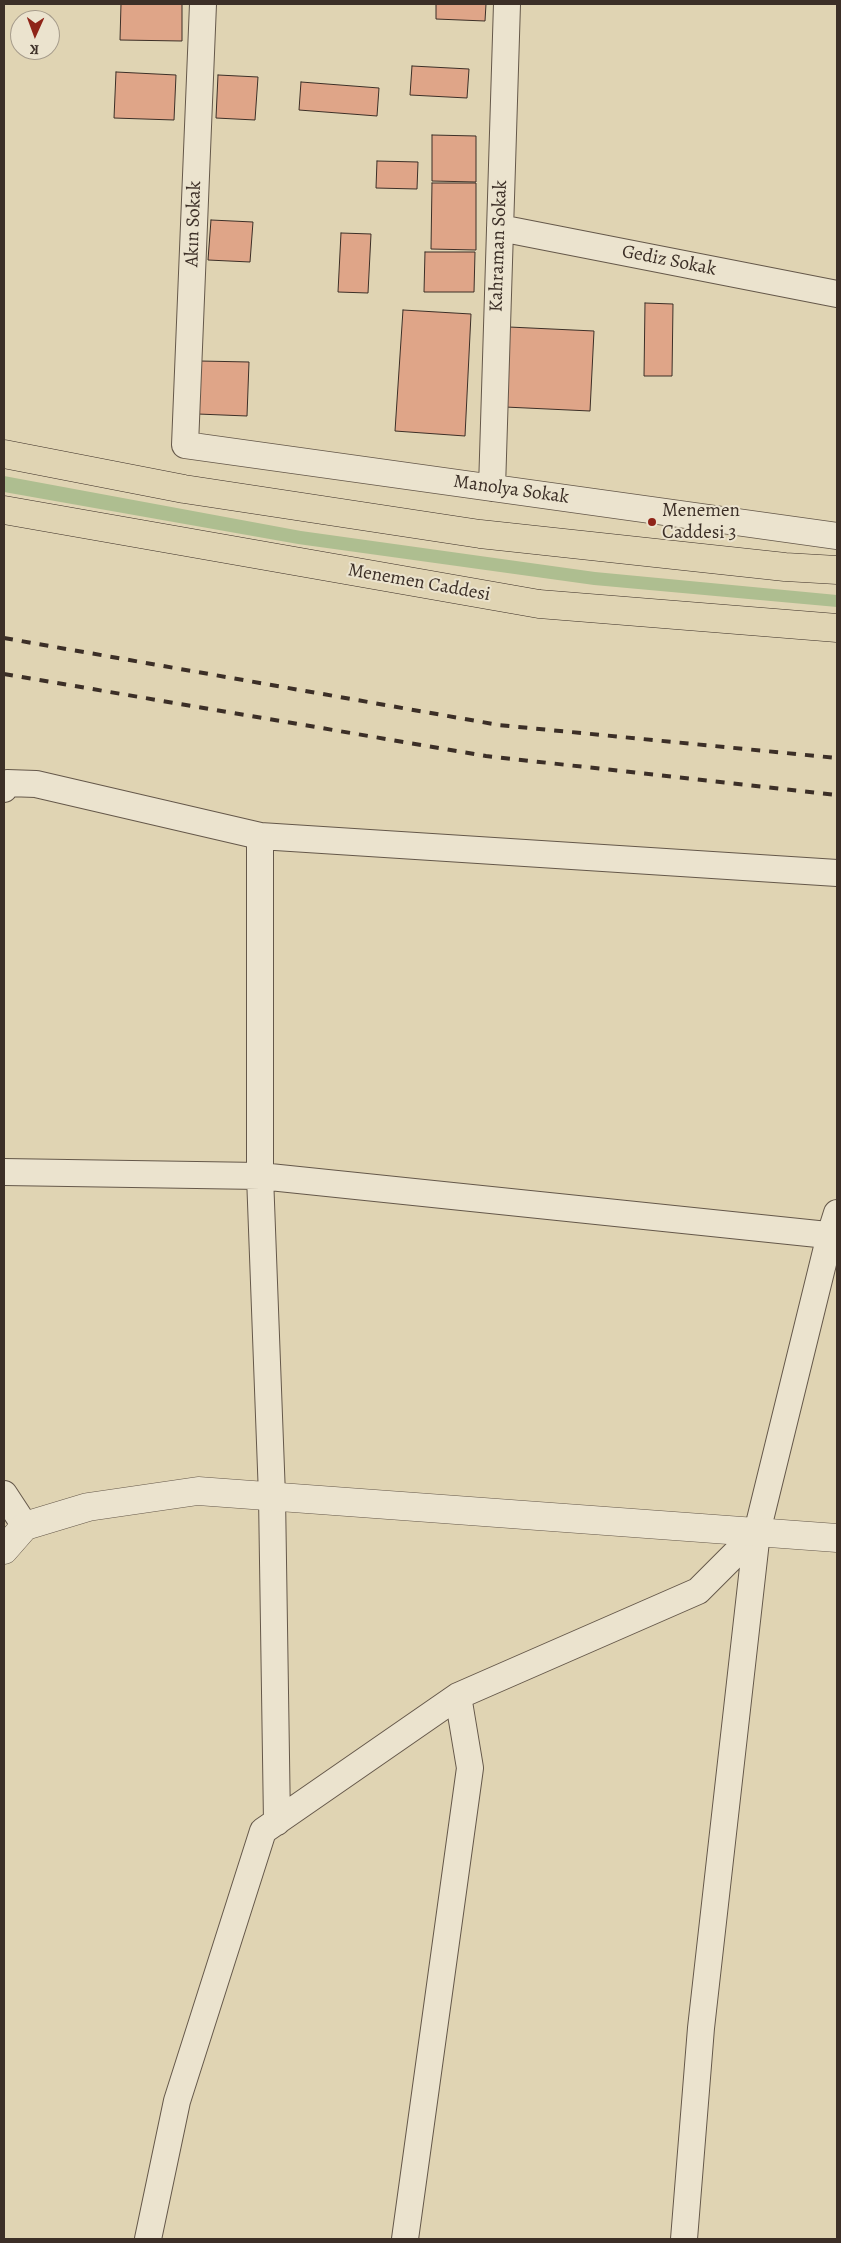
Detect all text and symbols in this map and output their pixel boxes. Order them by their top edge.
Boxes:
north arrow [10,10,60,60]
text: K [30,40,39,59]
street label: Kahraman Sokak [485,180,513,312]
street label: Akın Sokak [181,181,207,267]
street label: Gediz Sokak [620,241,718,281]
street label: Manolya Sokak [452,471,570,509]
place label: Menemen Caddesi 3 [662,500,740,544]
marker: Menemen Caddesi 3 [646,516,658,528]
street label: Menemen Caddesi [346,559,492,607]

